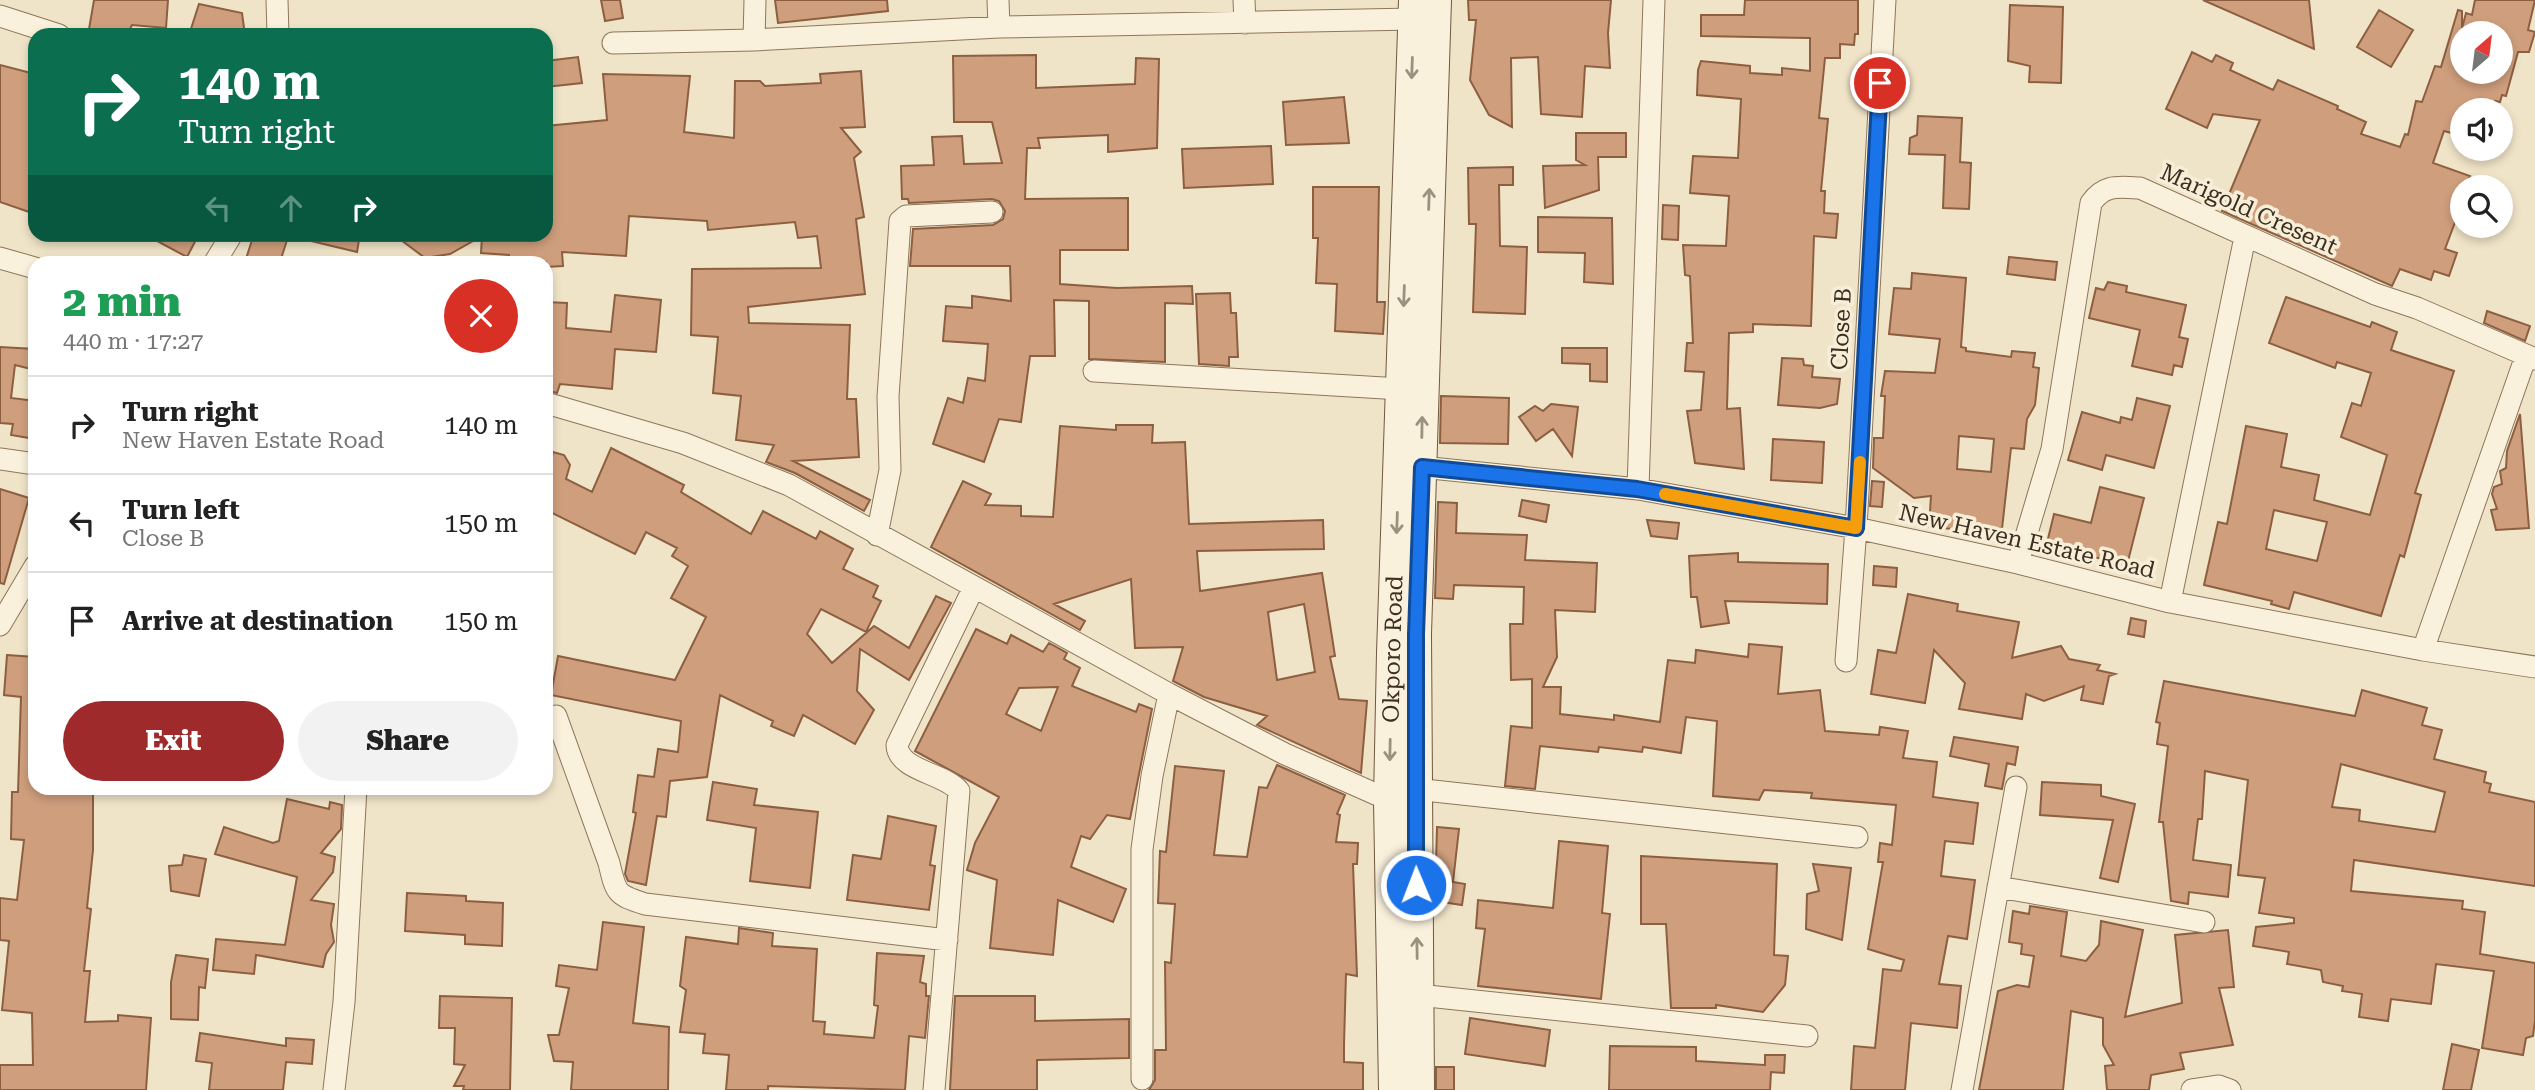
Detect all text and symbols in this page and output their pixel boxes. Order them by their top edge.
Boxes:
north arrow [2450,21,2513,84]
map controls [2450,21,2513,238]
pin [1850,53,1910,113]
text: 140 m [178,54,320,111]
icon: right [63,56,154,147]
one-way arrow [1405,56,1418,79]
icon: arrive [1861,64,1899,102]
button: sound [2450,98,2513,161]
text: Turn right [178,113,335,151]
street label: Marigold Cresent [2156,158,2342,261]
button: search [2450,175,2513,238]
one-way arrow [1422,188,1435,211]
icon: left [199,189,237,227]
icon: ahead [272,189,310,227]
icon: right [345,189,383,227]
text: 2 min [63,277,181,326]
button: close [444,279,518,353]
one-way arrow [1398,284,1411,307]
street label: Close B [1826,287,1857,371]
text: 440 m · 17:27 [63,328,203,355]
text: Turn right [122,397,258,427]
icon: right [63,406,101,444]
text: 140 m [444,410,518,440]
one-way arrow [1416,416,1429,439]
text: New Haven Estate Road [122,427,384,454]
text: Turn left [122,495,240,525]
street label: New Haven Estate Road [1896,499,2158,584]
icon: left [63,504,101,542]
text: 150 m [444,508,518,538]
one-way arrow [1390,511,1403,534]
text: Close B [122,525,204,552]
street label: Okporo Road [1378,575,1409,723]
icon: arrive [63,602,101,640]
text: Arrive at destination [122,606,393,636]
text: 150 m [444,606,518,636]
button: Exit [63,701,284,781]
button: Share [298,701,518,781]
one-way arrow [1383,739,1397,762]
position arrow [1379,848,1453,922]
one-way arrow [1410,937,1424,960]

